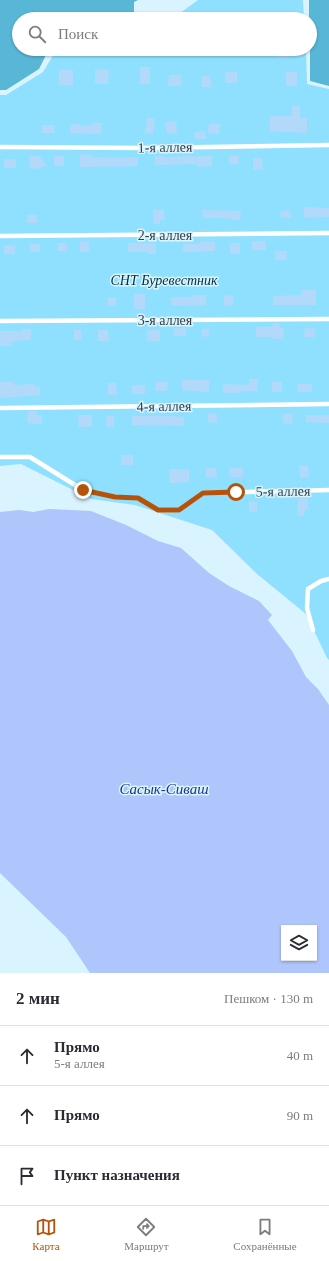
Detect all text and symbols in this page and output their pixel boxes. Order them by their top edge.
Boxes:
search box [12,12,317,56]
icon: search [26,23,48,45]
text: Поиск [58,26,98,42]
street label: 1-я аллея [138,140,193,155]
street label: 2-я аллея [138,228,193,243]
park label: СНТ Буревестник [111,273,218,288]
street label: 3-я аллея [138,313,193,328]
street label: 4-я аллея [137,399,192,414]
route end [74,481,92,499]
route start [227,483,245,501]
street label: 5-я аллея [256,484,311,499]
water label: Сасык-Сиваш [119,781,209,797]
map controls [281,925,317,961]
button: layers [281,925,317,961]
text: 2 мин [16,989,60,1008]
text: Пешком · 130 m [224,991,313,1006]
text: Прямо [54,1039,100,1055]
icon: ahead [16,1045,38,1067]
text: 40 m [287,1048,313,1063]
text: 5-я аллея [54,1056,105,1071]
icon: ahead [16,1105,38,1127]
text: Прямо [54,1107,100,1123]
text: 90 m [287,1108,313,1123]
icon: arrive [16,1165,38,1187]
text: Пункт назначения [54,1167,180,1183]
tab: Карта [32,1216,60,1252]
tab: Маршрут [124,1216,169,1252]
tab: Сохранённые [233,1216,297,1252]

